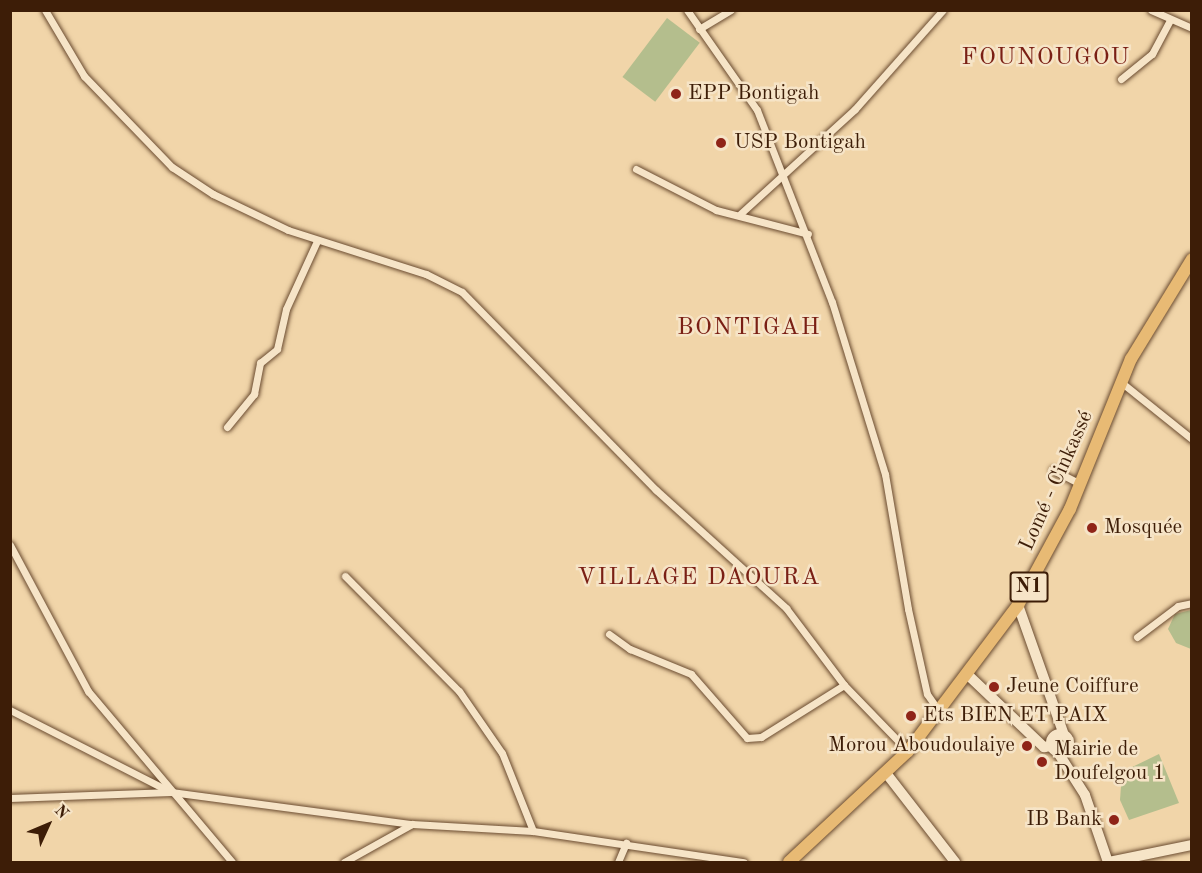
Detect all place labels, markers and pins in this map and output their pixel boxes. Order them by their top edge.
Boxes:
place label: EPP Bontigah [688,81,819,107]
marker: EPP Bontigah [669,87,683,101]
place label: USP Bontigah [734,130,866,156]
marker: USP Bontigah [712,134,730,152]
place label: Mosquée [1104,515,1182,541]
marker: Mosquée [1085,521,1099,535]
place label: Jeune Coiffure [1006,674,1139,700]
marker: Jeune Coiffure [987,680,1001,694]
place label: Ets BIEN ET PAIX [923,703,1107,729]
marker: Ets BIEN ET PAIX [904,709,918,723]
place label: Morou Aboudoulaiye [828,733,1015,759]
place label: Mairie de Doufelgou 1 [1054,737,1165,787]
marker: Morou Aboudoulaiye [1020,739,1034,753]
marker: Mairie de Doufelgou 1 [1035,755,1049,769]
place label: IB Bank [1026,807,1102,833]
marker: IB Bank [1107,813,1121,827]

